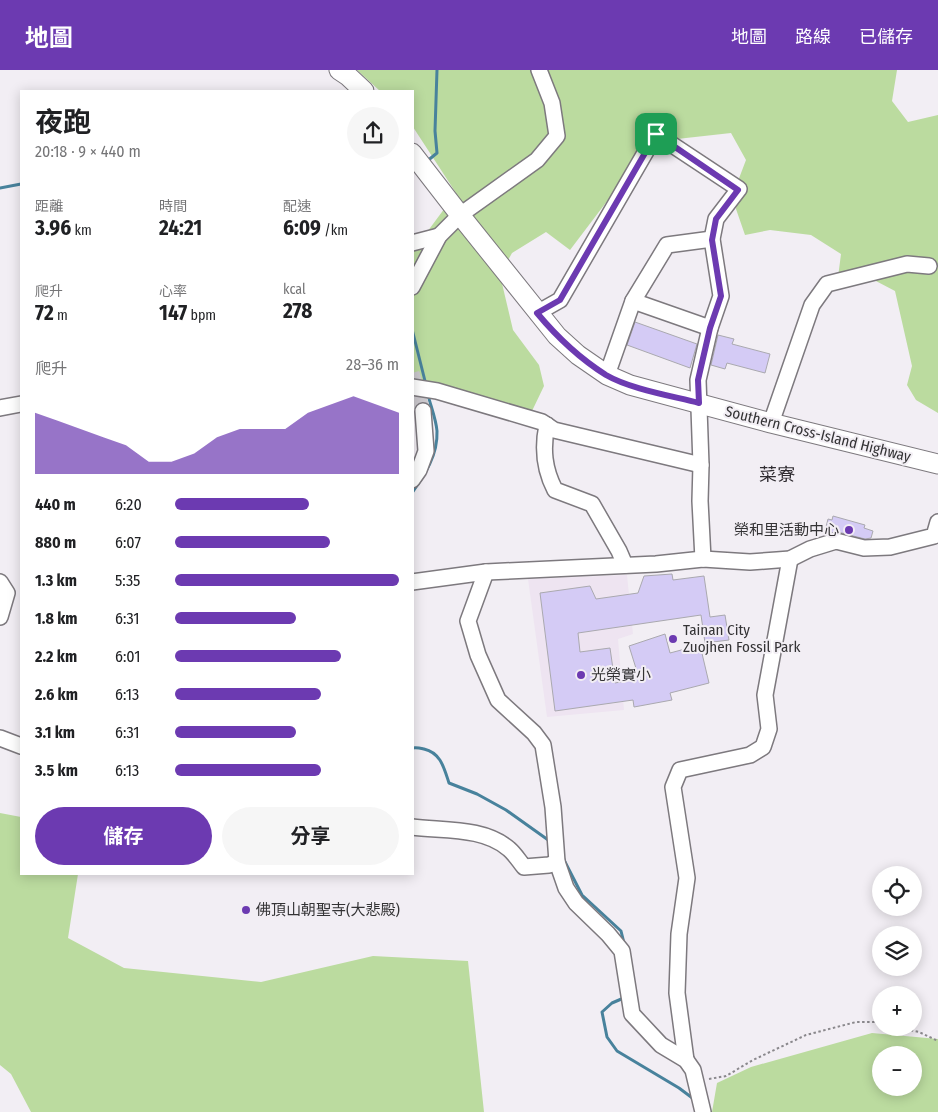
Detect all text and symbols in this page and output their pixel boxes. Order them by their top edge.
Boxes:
text: 地圖 [25,24,73,52]
text: 地圖 [731,26,767,48]
text: 路線 [795,26,831,48]
text: 已儲存 [859,26,913,48]
text: 夜跑 [35,106,91,139]
button: share [347,107,399,159]
pin [635,113,677,155]
icon: arrive [642,120,670,148]
text: 20:18 · 9 × 440 m [35,142,141,161]
text: 距離 [35,198,63,215]
text: 時間 [159,198,187,215]
text: 配速 [283,198,311,215]
text: 3.96 [35,215,71,241]
text: 24:21 [159,215,202,241]
text: 6:09 [283,215,321,241]
text: km [71,222,92,239]
text: /km [321,222,348,239]
text: kcal [283,281,306,298]
text: 爬升 [35,283,63,300]
text: 心率 [159,283,187,300]
text: 278 [283,298,312,324]
text: 72 [35,300,54,326]
text: 147 [159,300,187,326]
text: m [54,307,68,324]
text: bpm [187,307,216,324]
text: 28–36 m [346,355,399,374]
text: 爬升 [35,359,67,378]
street label: Southern Cross-Island Highway [723,402,913,466]
district label: 菜寮 [759,464,795,486]
text: 440 m [35,495,76,514]
text: 6:20 [115,495,142,514]
place label: 榮和里活動中心 [734,521,839,539]
marker: 榮和里活動中心 [843,524,855,536]
text: 880 m [35,533,76,552]
text: 6:07 [115,533,141,552]
text: 1.3 km [35,571,77,590]
text: 5:35 [115,571,140,590]
text: 1.8 km [35,609,78,628]
text: 6:31 [115,609,140,628]
place label: Tainan City Zuojhen Fossil Park [683,621,801,656]
marker: Tainan City Zuojhen Fossil Park [667,633,679,645]
text: 2.2 km [35,647,77,666]
text: 6:01 [115,647,141,666]
place label: 光榮實小 [591,666,651,684]
marker: 光榮實小 [575,669,587,681]
text: 2.6 km [35,685,78,704]
text: 6:13 [115,685,139,704]
text: 3.1 km [35,723,75,742]
text: 6:31 [115,723,140,742]
text: 3.5 km [35,761,78,780]
text: 6:13 [115,761,139,780]
button: 儲存 [35,807,212,865]
button: 分享 [222,807,399,865]
map controls [872,866,922,1096]
button: locate [872,866,922,916]
place label: 佛頂山朝聖寺(大悲殿) [256,901,400,919]
marker: 佛頂山朝聖寺(大悲殿) [240,904,252,916]
button: layers [872,926,922,976]
button: + [872,986,922,1036]
button: − [872,1046,922,1096]

